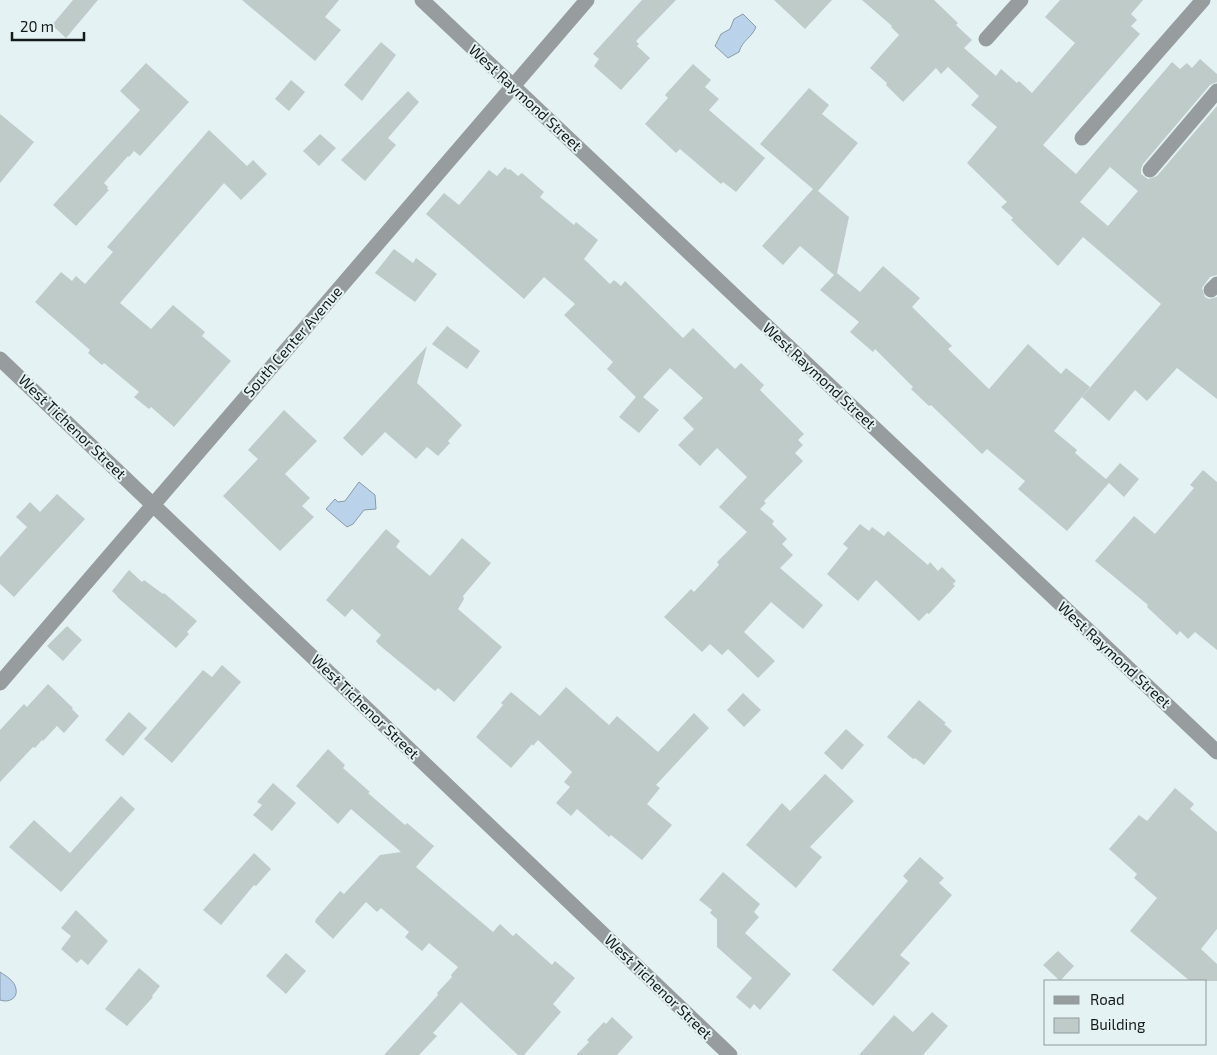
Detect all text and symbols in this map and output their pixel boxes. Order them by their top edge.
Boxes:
scale bar [12,10,85,42]
text: 20 m [20,17,54,35]
street label: West Raymond Street [465,40,586,155]
street label: South Center Avenue [239,282,345,401]
street label: West Raymond Street [759,318,880,433]
street label: West Tichenor Street [15,370,131,483]
street label: West Raymond Street [1054,597,1175,712]
street label: West Tichenor Street [308,650,424,763]
street label: West Tichenor Street [601,930,717,1043]
legend [1044,980,1207,1045]
text: Road [1090,990,1125,1008]
text: Building [1090,1015,1146,1033]

